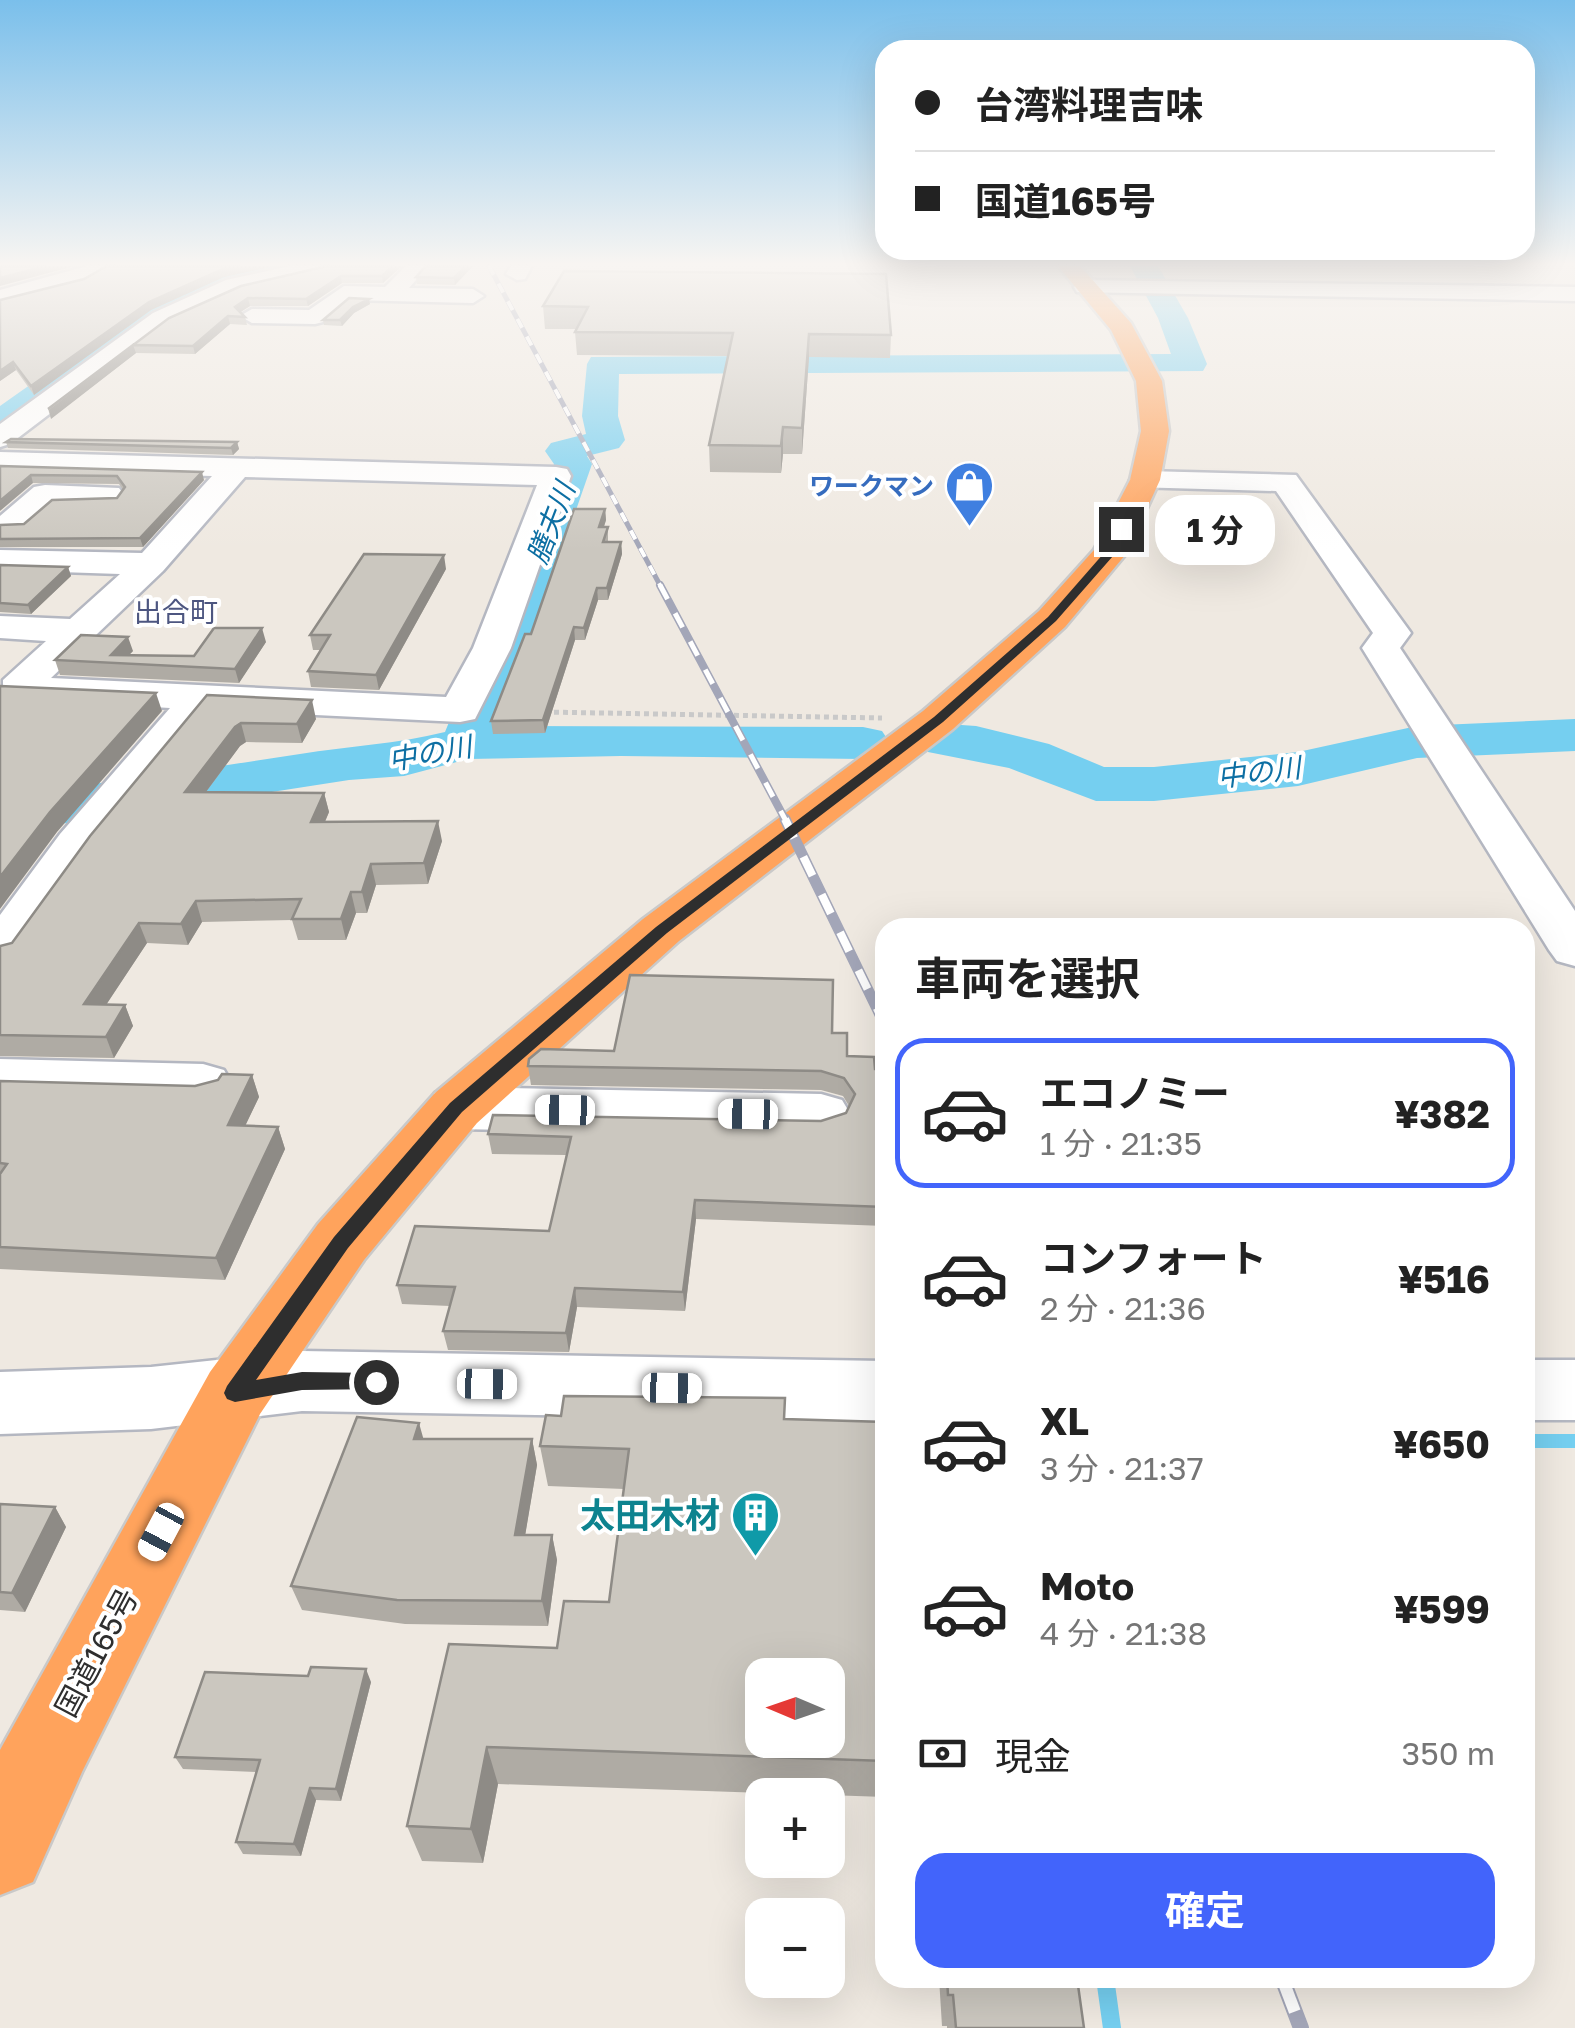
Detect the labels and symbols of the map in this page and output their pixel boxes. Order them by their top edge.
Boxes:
shop icon: ワークマン [943,460,995,528]
place label: ワークマン [809,470,934,501]
water label: 膳夫川 [520,475,582,568]
callout: 1 分 [1156,494,1276,564]
route end [1099,507,1144,552]
district label: 出合町 [134,595,218,628]
water label: 中の川 [386,728,477,776]
water label: 中の川 [1215,750,1306,793]
car [535,1094,595,1126]
car [718,1098,778,1130]
route start [354,1360,399,1405]
car [457,1368,517,1400]
car [642,1372,702,1404]
building icon: 太田木材 [729,1490,781,1558]
place label: 太田木材 [580,1494,720,1536]
car [134,1498,188,1566]
street label: 国道165号 [47,1582,145,1723]
north arrow [745,1658,845,1758]

